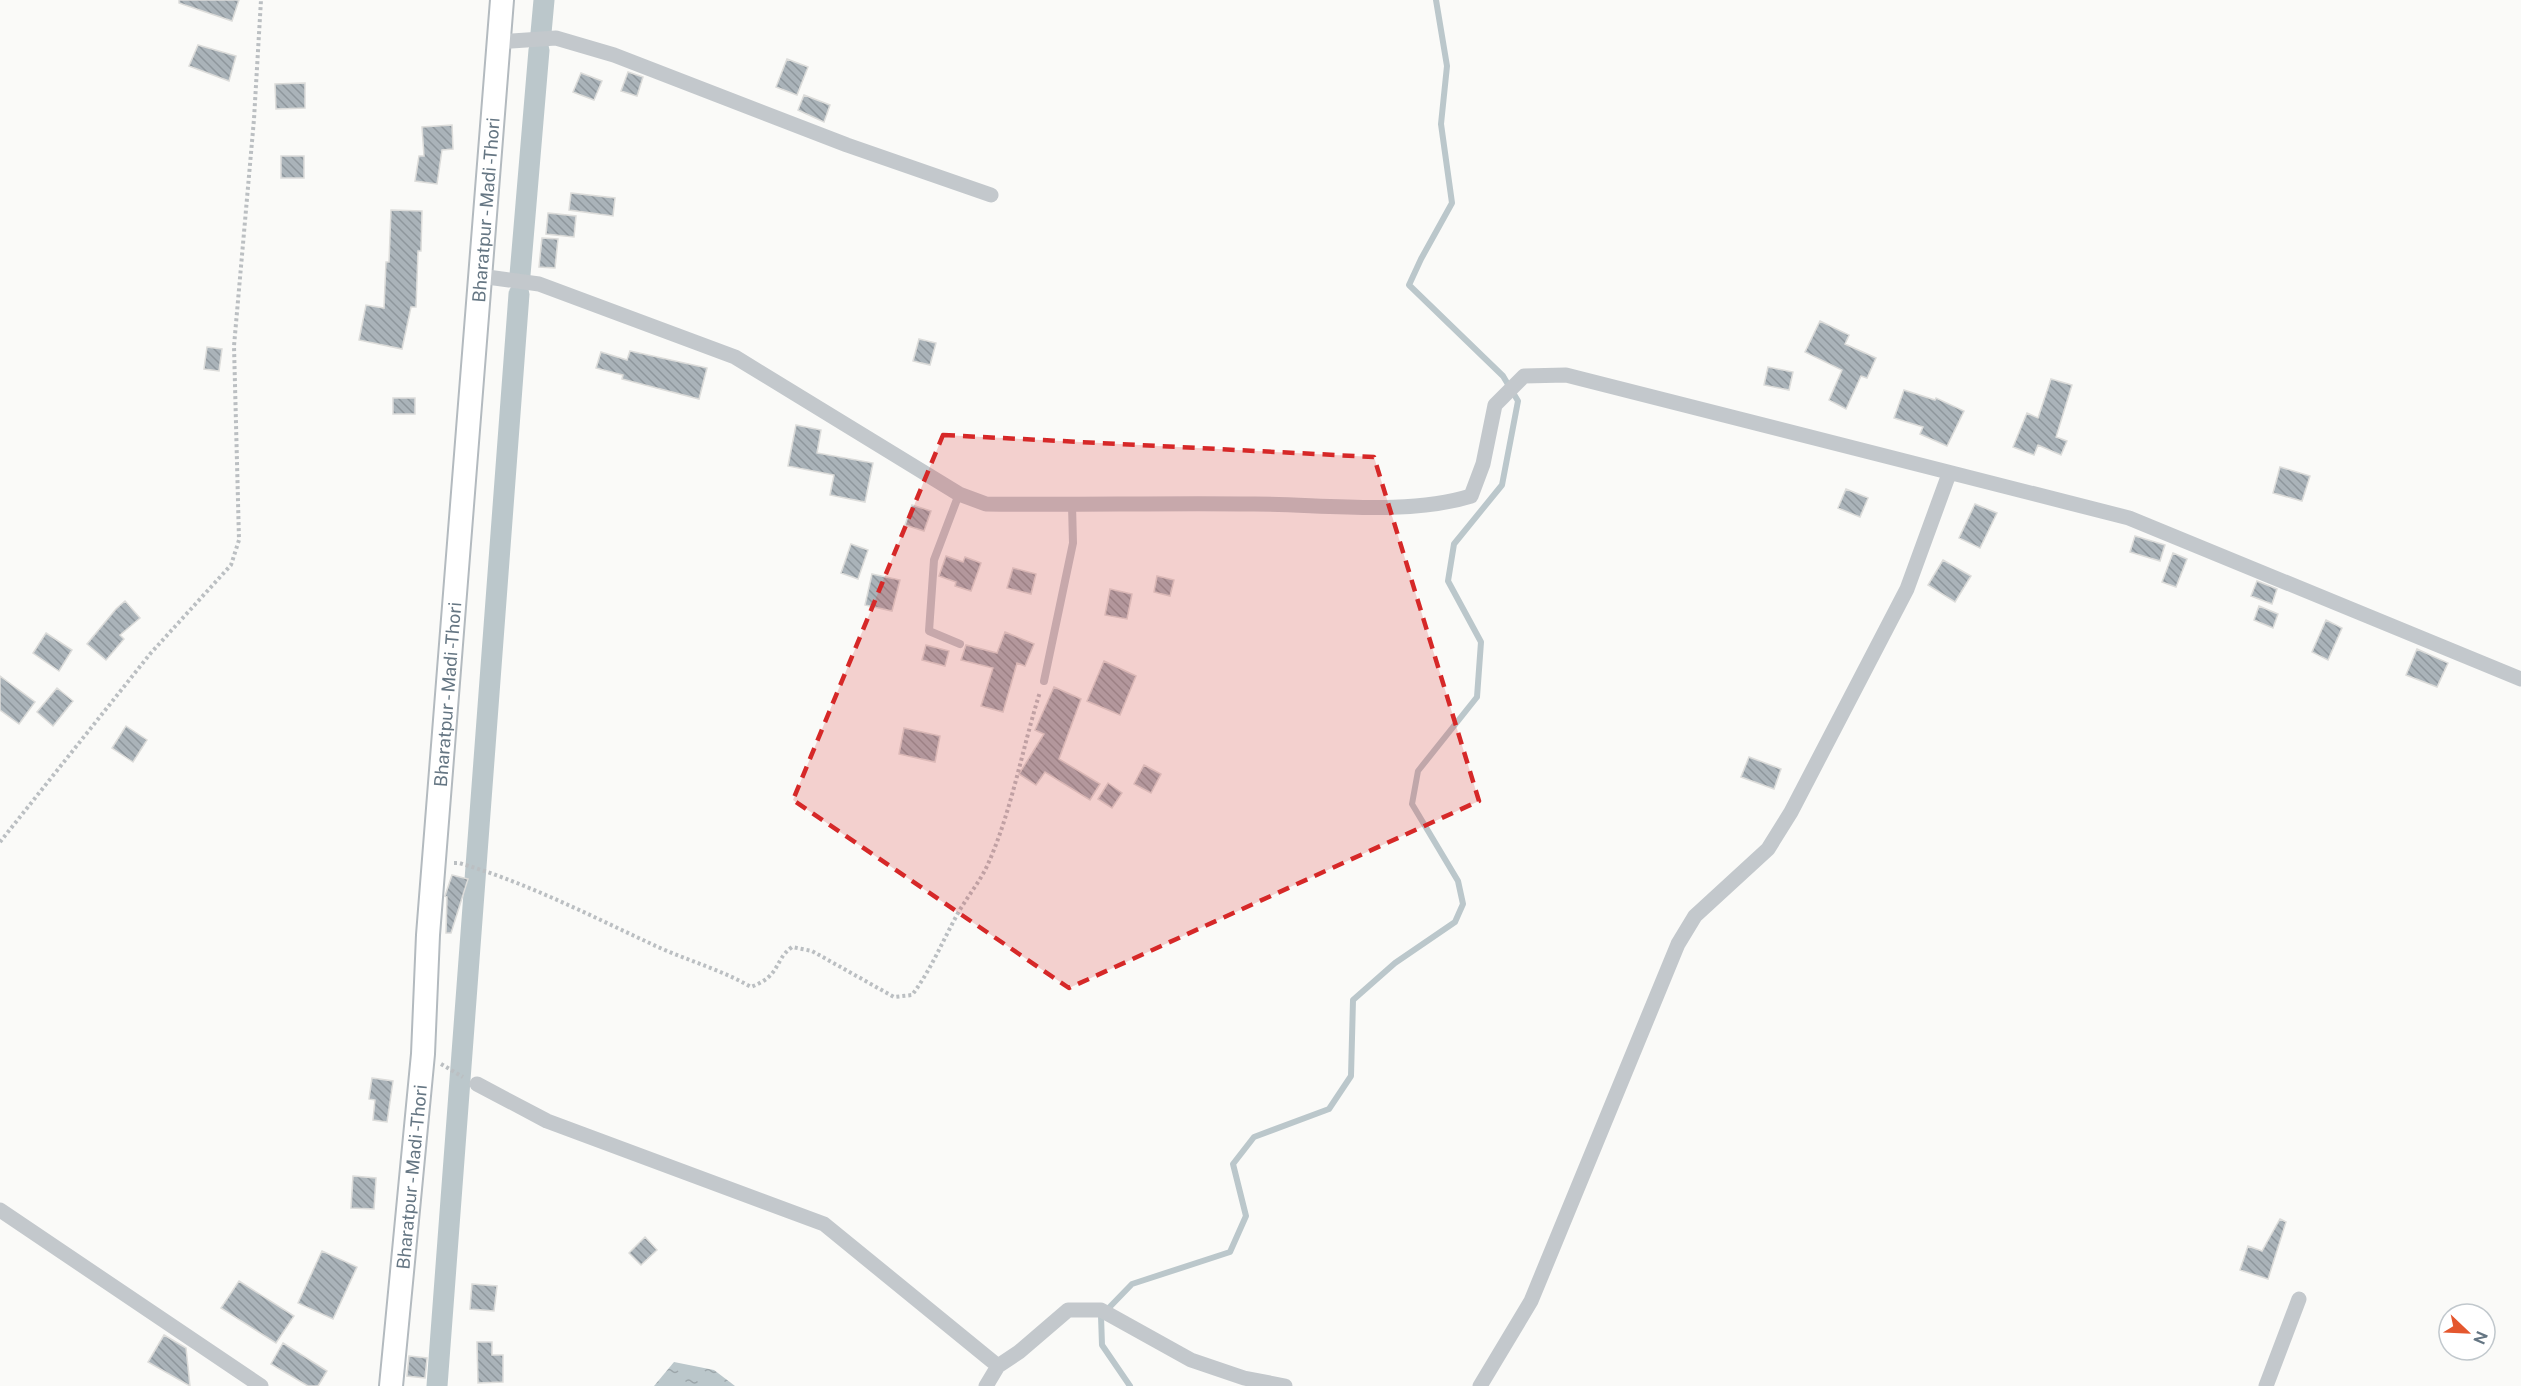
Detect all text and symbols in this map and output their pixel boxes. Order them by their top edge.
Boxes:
street label: Bharatpur - Madi -Thori [468,117,503,303]
street label: Bharatpur - Madi -Thori [429,601,465,788]
street label: Bharatpur - Madi -Thori [392,1084,430,1270]
north arrow [2437,1302,2497,1362]
text: N [2469,1328,2492,1347]

